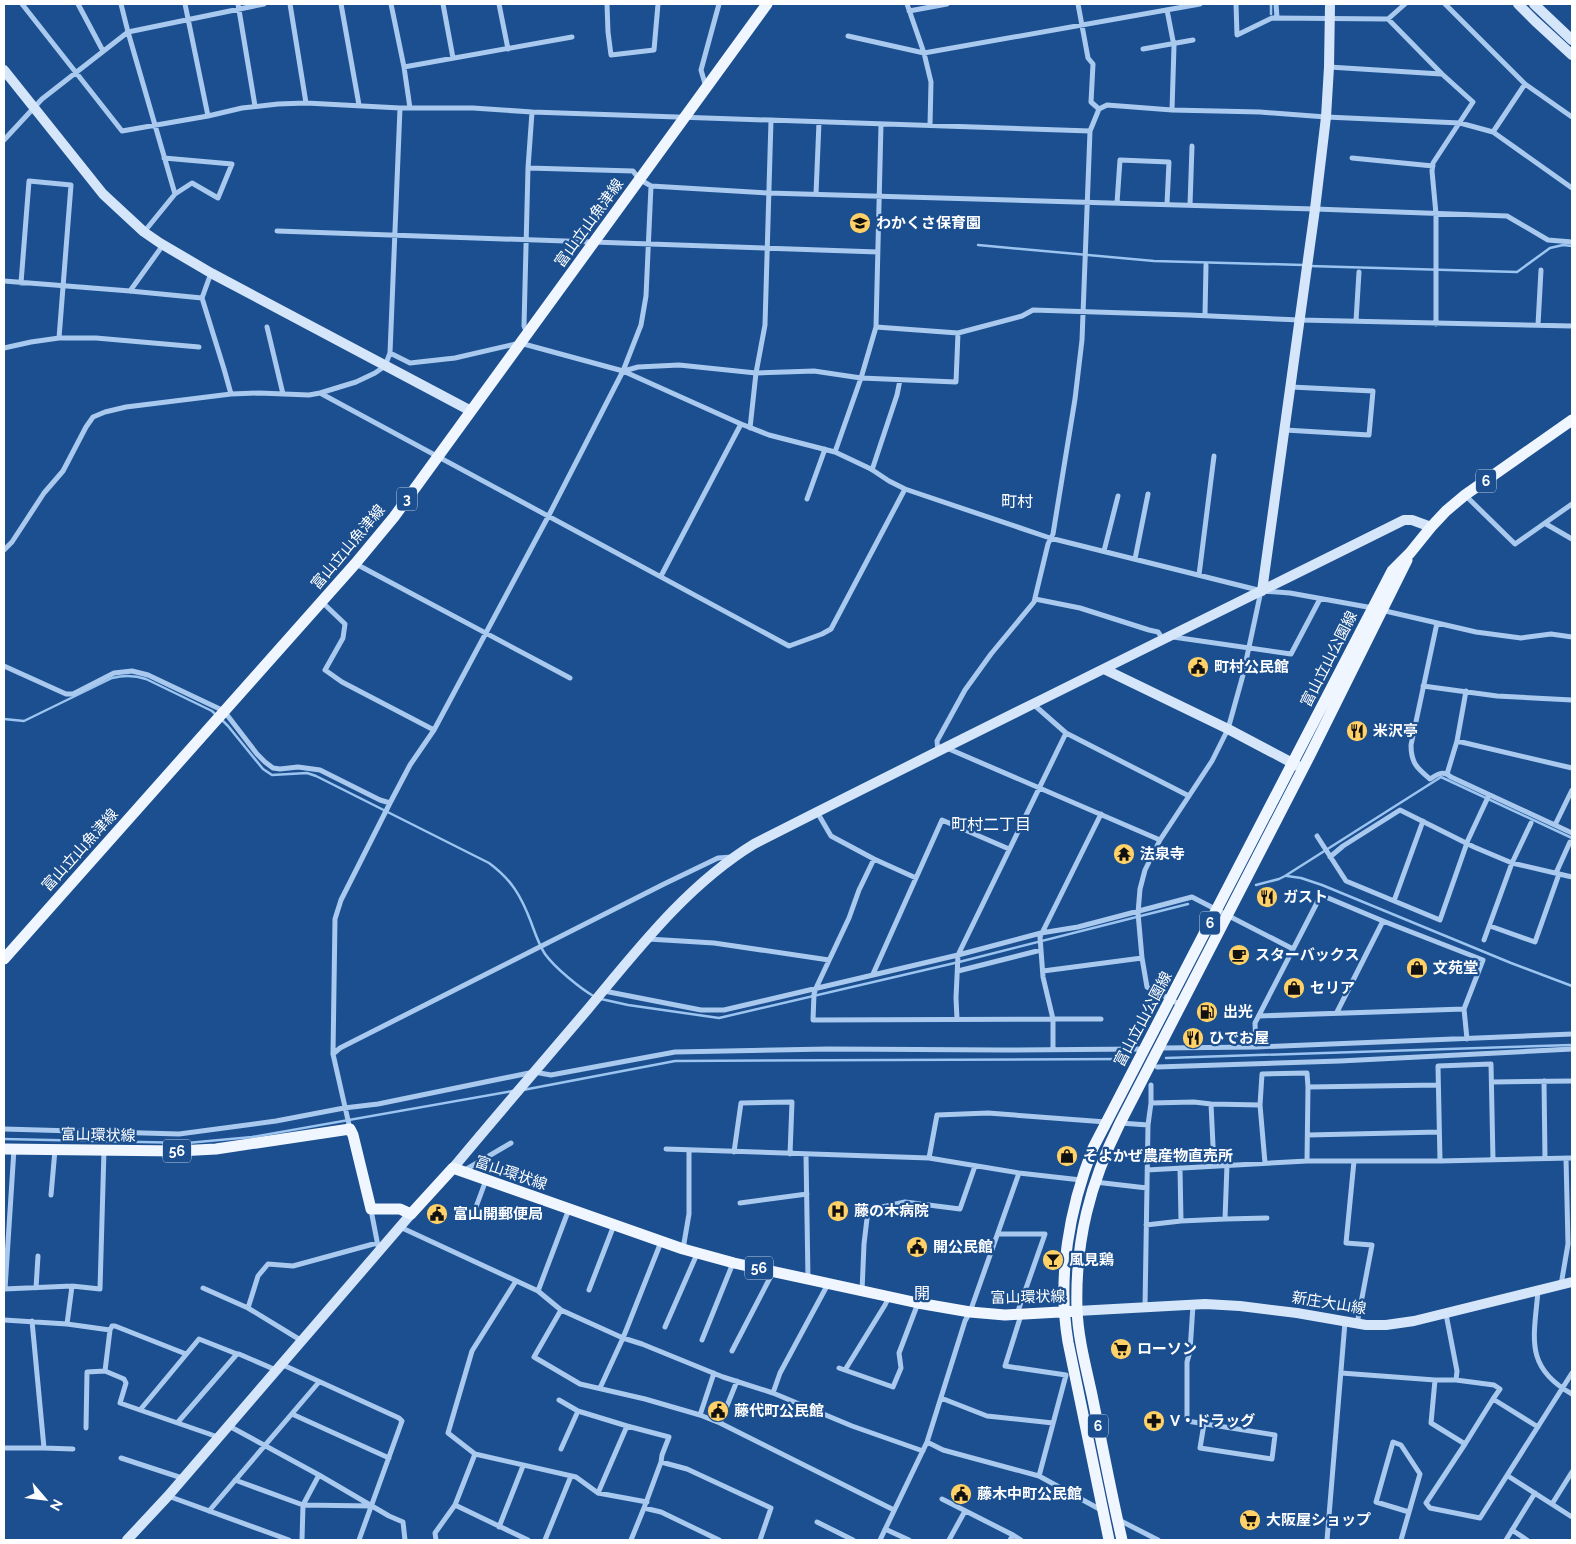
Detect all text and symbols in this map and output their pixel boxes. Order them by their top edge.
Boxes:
street label: 富山立山魚津線 [551,175,627,271]
school or university icon: わかくさ保育園 [848,211,872,235]
place label: わかくさ保育園 [876,214,981,232]
road number: 6 [1476,470,1496,492]
road number: 3 [397,488,417,510]
district label: 町村 [1001,492,1033,511]
street label: 富山立山魚津線 [307,501,389,593]
street label: 富山立山公園線 [1297,608,1361,710]
public building icon: 町村公民館 [1186,655,1210,679]
place label: 町村公民館 [1214,658,1289,676]
restaurant icon: 米沢亭 [1345,719,1369,743]
place label: 米沢亭 [1373,722,1418,740]
street label: 富山立山魚津線 [38,805,122,895]
district label: 町村二丁目 [951,815,1031,834]
temple icon: 法泉寺 [1112,842,1136,866]
place label: 法泉寺 [1140,845,1185,863]
restaurant icon: ガスト [1255,885,1279,909]
place label: ガスト [1283,888,1328,906]
road number: 6 [1200,911,1220,934]
cafe icon: スターバックス [1227,943,1251,967]
place label: スターバックス [1255,946,1359,964]
shop icon: 文苑堂 [1405,956,1429,980]
place label: 文苑堂 [1433,959,1478,977]
street label: 富山立山公園線 [1110,968,1176,1070]
shop icon: セリア [1282,976,1306,1000]
place label: セリア [1310,979,1355,997]
fuel station icon: 出光 [1195,1000,1219,1024]
place label: 出光 [1223,1003,1253,1021]
restaurant icon: ひでお屋 [1181,1026,1205,1050]
place label: ひでお屋 [1209,1029,1269,1047]
street label: 富山環状線 [60,1125,136,1145]
road number: 56 [163,1140,191,1162]
shop icon: そよかぜ農産物直売所 [1055,1144,1079,1168]
place label: そよかぜ農産物直売所 [1083,1147,1233,1165]
street label: 富山環状線 [473,1152,549,1194]
hospital icon: 藤の木病院 [826,1199,850,1223]
public building icon: 富山開郵便局 [425,1202,449,1226]
place label: 藤の木病院 [854,1202,929,1220]
place label: 富山開郵便局 [453,1205,543,1223]
public building icon: 開公民館 [905,1235,929,1259]
place label: 開公民館 [933,1238,993,1256]
bar icon: 風見鶏 [1041,1248,1065,1272]
place label: 風見鶏 [1069,1251,1114,1269]
road number: 56 [745,1256,773,1280]
district label: 開 [914,1284,930,1303]
street label: 富山環状線 [990,1287,1066,1307]
street label: 新庄大山線 [1291,1288,1367,1318]
supermarket icon: ローソン [1109,1337,1133,1361]
place label: ローソン [1137,1340,1197,1358]
public building icon: 藤代町公民館 [706,1399,730,1423]
place label: 藤代町公民館 [734,1402,824,1420]
pharmacy icon: V・ドラッグ [1142,1409,1166,1433]
place label: V・ドラッグ [1170,1412,1255,1430]
road number: 6 [1088,1414,1108,1438]
north arrow [20,1474,70,1524]
public building icon: 藤木中町公民館 [949,1482,973,1506]
place label: 藤木中町公民館 [977,1485,1082,1503]
text: N [47,1497,66,1514]
supermarket icon: 大阪屋ショップ [1238,1508,1262,1532]
place label: 大阪屋ショップ [1266,1511,1371,1529]

